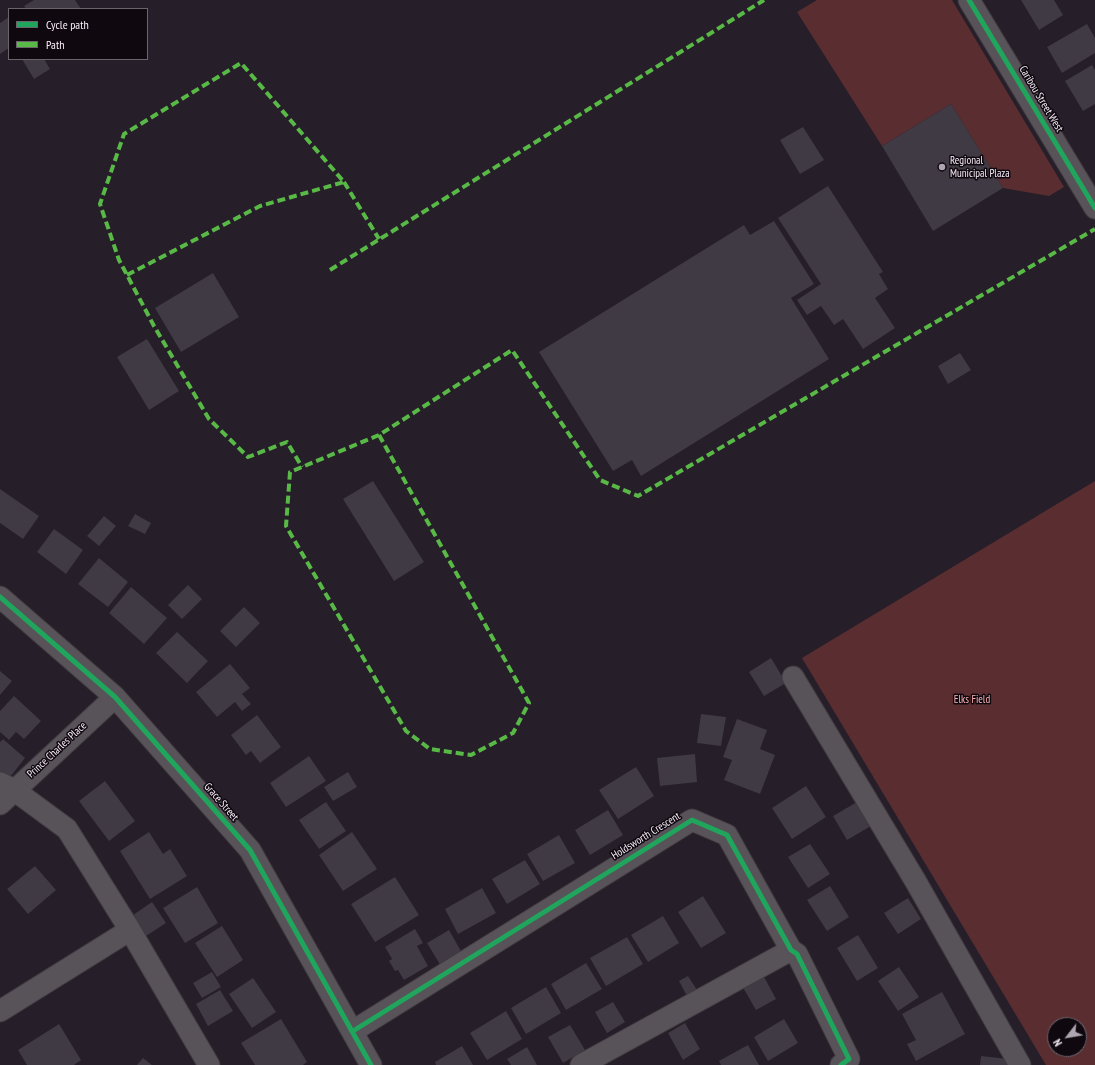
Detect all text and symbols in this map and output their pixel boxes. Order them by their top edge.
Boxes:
legend [8,8,148,60]
text: Cycle path [46,17,89,32]
text: Path [46,37,64,52]
street label: Caribou Street West [1016,64,1066,134]
place label: Regional Municipal Plaza [950,154,1010,180]
marker: Regional Municipal Plaza [937,162,947,172]
park label: Elks Field [954,693,990,707]
street label: Prince Charles Place [25,719,89,781]
street label: Grace Street [201,780,241,824]
street label: Holdsworth Crescent [609,810,683,862]
north arrow [1047,1017,1087,1057]
text: N [1050,1037,1065,1049]

